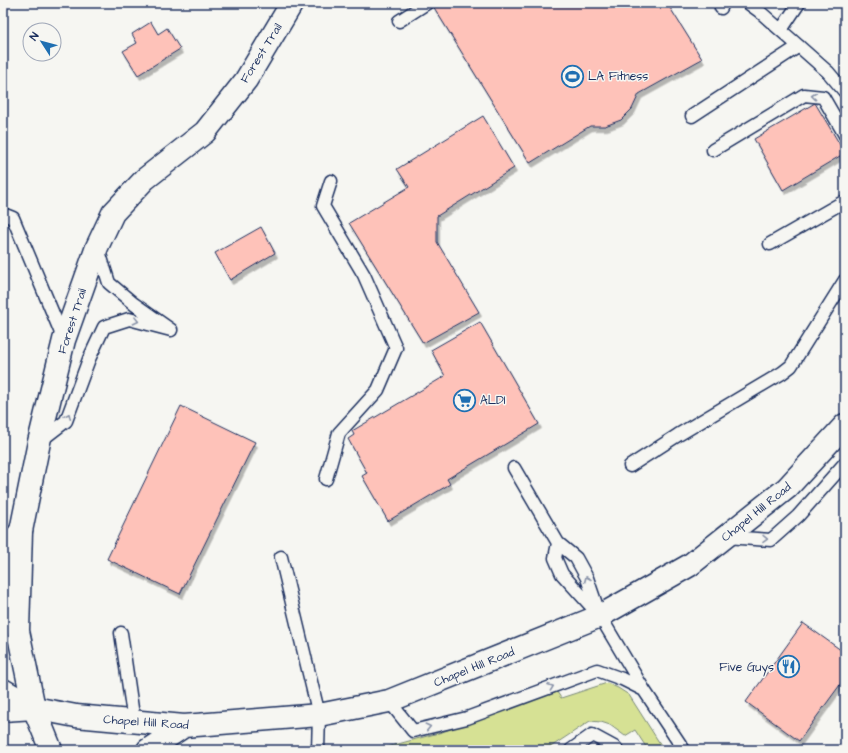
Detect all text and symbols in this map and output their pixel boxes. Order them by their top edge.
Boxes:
street label: Forest Trail [236,20,287,87]
north arrow [22,22,62,62]
text: N [26,29,42,44]
sports icon: LA Fitness [560,63,586,89]
place label: LA Fitness [588,68,648,85]
one-way arrow [811,92,817,101]
street label: Forest Trail [54,286,91,356]
one-way arrow [132,316,139,325]
supermarket icon: ALDI [451,387,477,413]
place label: ALDI [480,392,506,409]
one-way arrow [63,413,71,420]
street label: Chapel Hill Road [718,479,795,546]
one-way arrow [762,535,768,543]
one-way arrow [583,576,591,583]
street label: Chapel Hill Road [431,644,517,691]
restaurant icon: Five Guys [776,654,802,680]
place label: Five Guys [719,659,774,677]
one-way arrow [547,683,554,691]
street label: Chapel Hill Road [103,711,189,734]
one-way arrow [424,724,431,732]

